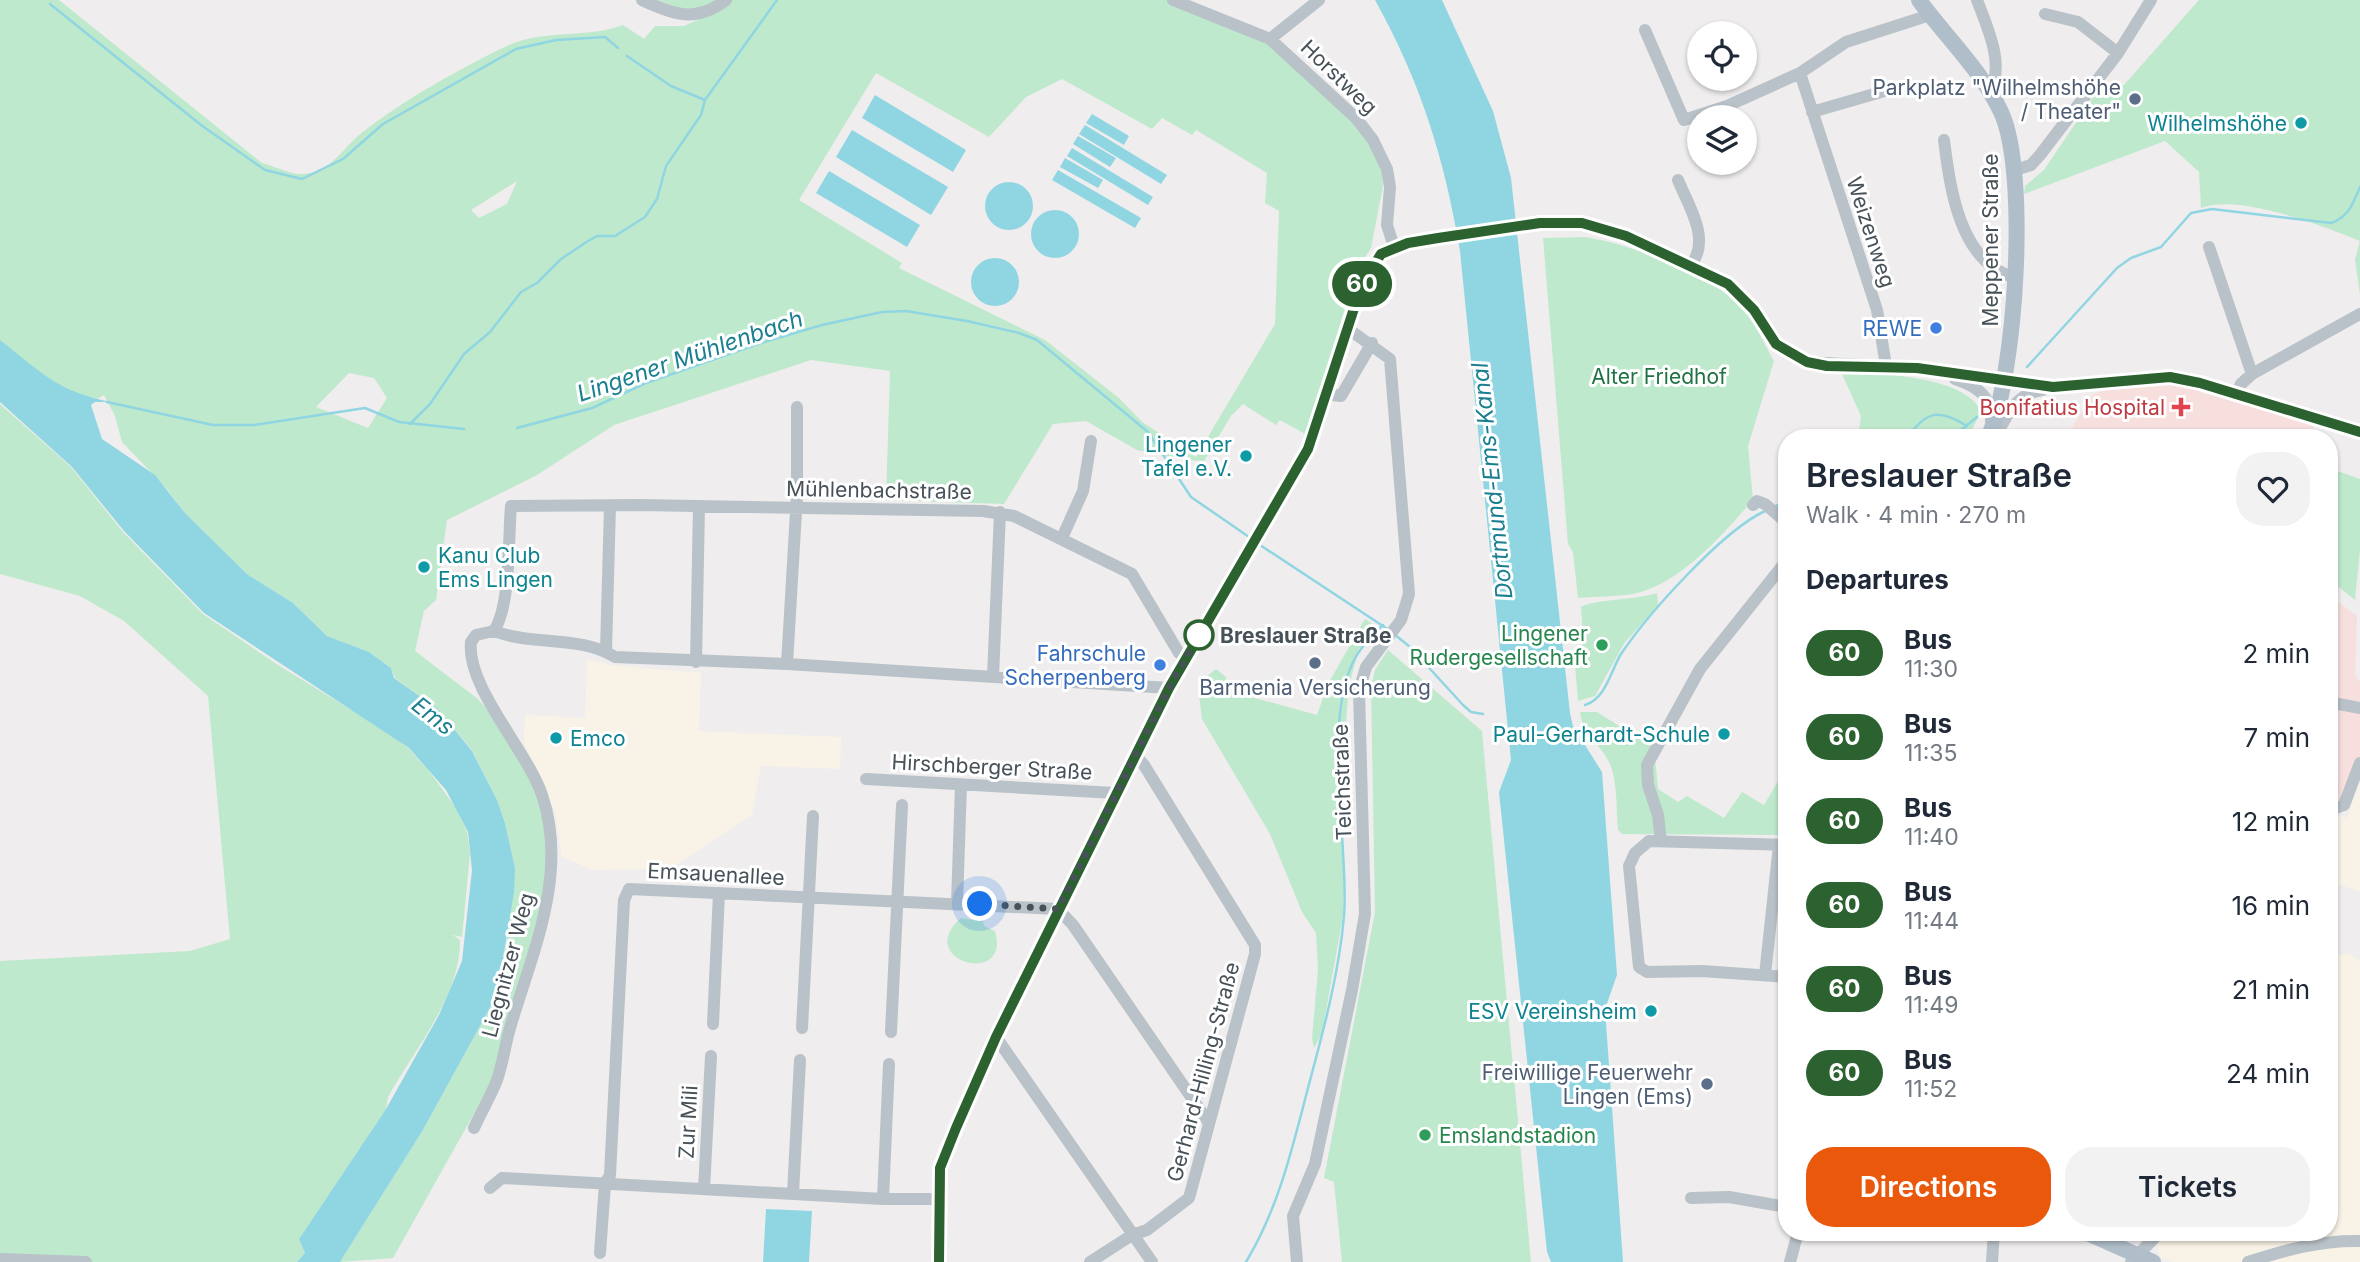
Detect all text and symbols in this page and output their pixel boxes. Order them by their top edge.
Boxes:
map controls [1687,21,1757,175]
button: locate [1687,21,1757,91]
street label: Horstweg [1296,35,1382,119]
place label: Parkplatz "Wilhelmshöhe / Theater" [1872,75,2121,124]
marker: Parkplatz "Wilhelmshöhe / Theater" [2127,91,2143,107]
button: layers [1687,105,1757,175]
place label: Wilhelmshöhe [2147,111,2287,136]
marker: Wilhelmshöhe [2293,115,2309,131]
street label: Meppener Straße [1978,154,2003,326]
street label: Weizenweg [1841,174,1901,290]
line badge: 60 [1330,261,1394,307]
text: 60 [1346,269,1378,298]
water label: Lingener Mühlenbach [573,304,807,408]
place label: REWE [1863,316,1922,341]
marker: REWE [1928,320,1944,336]
water label: Dortmund-Ems-Kanal [1466,361,1518,601]
park label: Alter Friedhof [1591,364,1727,389]
place label: Bonifatius Hospital [1979,395,2165,420]
marker: Bonifatius Hospital [2171,397,2191,417]
place label: Lingener Tafel e.V. [1141,432,1232,481]
marker: Lingener Tafel e.V. [1238,448,1254,464]
button: heart [2236,452,2310,526]
text: Breslauer Straße [1806,455,2072,495]
street label: Mühlenbachstraße [786,476,972,504]
text: Walk · 4 min · 270 m [1806,501,2026,529]
place label: Kanu Club Ems Lingen [438,543,553,592]
marker: Kanu Club Ems Lingen [416,559,432,575]
text: Departures [1806,564,1949,595]
marker: Breslauer Straße [1184,620,1214,650]
place label: Lingener Rudergesellschaft [1410,621,1588,670]
place label: Breslauer Straße [1220,623,1391,648]
text: Bus [1904,624,1952,655]
marker: Lingener Rudergesellschaft [1594,637,1610,653]
text: 60 [1829,638,1860,667]
text: 2 min [2242,638,2310,669]
place label: Fahrschule Scherpenberg [1005,641,1146,690]
marker: Barmenia Versicherung [1307,655,1323,671]
text: 11:30 [1904,655,1958,683]
marker: Fahrschule Scherpenberg [1152,657,1168,673]
place label: Barmenia Versicherung [1199,675,1431,700]
water label: Ems [406,691,460,741]
text: Bus [1904,708,1952,739]
place label: Paul-Gerhardt-Schule [1493,722,1710,747]
text: 60 [1829,722,1860,751]
text: 7 min [2244,722,2310,753]
street label: Teichstraße [1327,723,1357,841]
place label: Emco [570,726,626,751]
marker: Paul-Gerhardt-Schule [1716,726,1732,742]
marker: Emco [548,730,564,746]
text: 11:35 [1904,739,1958,767]
street label: Hirschberger Straße [891,749,1093,785]
text: Bus [1904,792,1952,823]
text: 60 [1829,806,1860,835]
text: 12 min [2232,806,2310,837]
text: 11:40 [1904,823,1959,851]
street label: Emsauenallee [647,858,785,890]
text: Bus [1904,876,1952,907]
your location [962,886,997,921]
street label: Liegnitzer Weg [477,890,539,1040]
text: 60 [1829,890,1860,919]
text: 16 min [2232,890,2310,921]
text: 11:44 [1904,907,1959,935]
street label: Gerhard-Hilling-Straße [1162,959,1244,1185]
text: Bus [1904,960,1952,991]
text: 60 [1829,974,1860,1003]
text: 21 min [2232,974,2310,1005]
text: 11:49 [1904,991,1958,1019]
place label: ESV Vereinsheim [1468,999,1637,1024]
marker: ESV Vereinsheim [1643,1003,1659,1019]
text: Bus [1904,1044,1952,1075]
text: 60 [1829,1058,1860,1087]
text: 24 min [2226,1058,2310,1089]
place label: Freiwillige Feuerwehr Lingen (Ems) [1482,1060,1693,1109]
text: 11:52 [1904,1075,1957,1103]
marker: Freiwillige Feuerwehr Lingen (Ems) [1699,1076,1715,1092]
street label: Zur Mili [674,1085,702,1159]
place label: Emslandstadion [1439,1123,1596,1148]
marker: Emslandstadion [1417,1127,1433,1143]
button: Directions [1806,1147,2051,1227]
button: Tickets [2065,1147,2310,1227]

